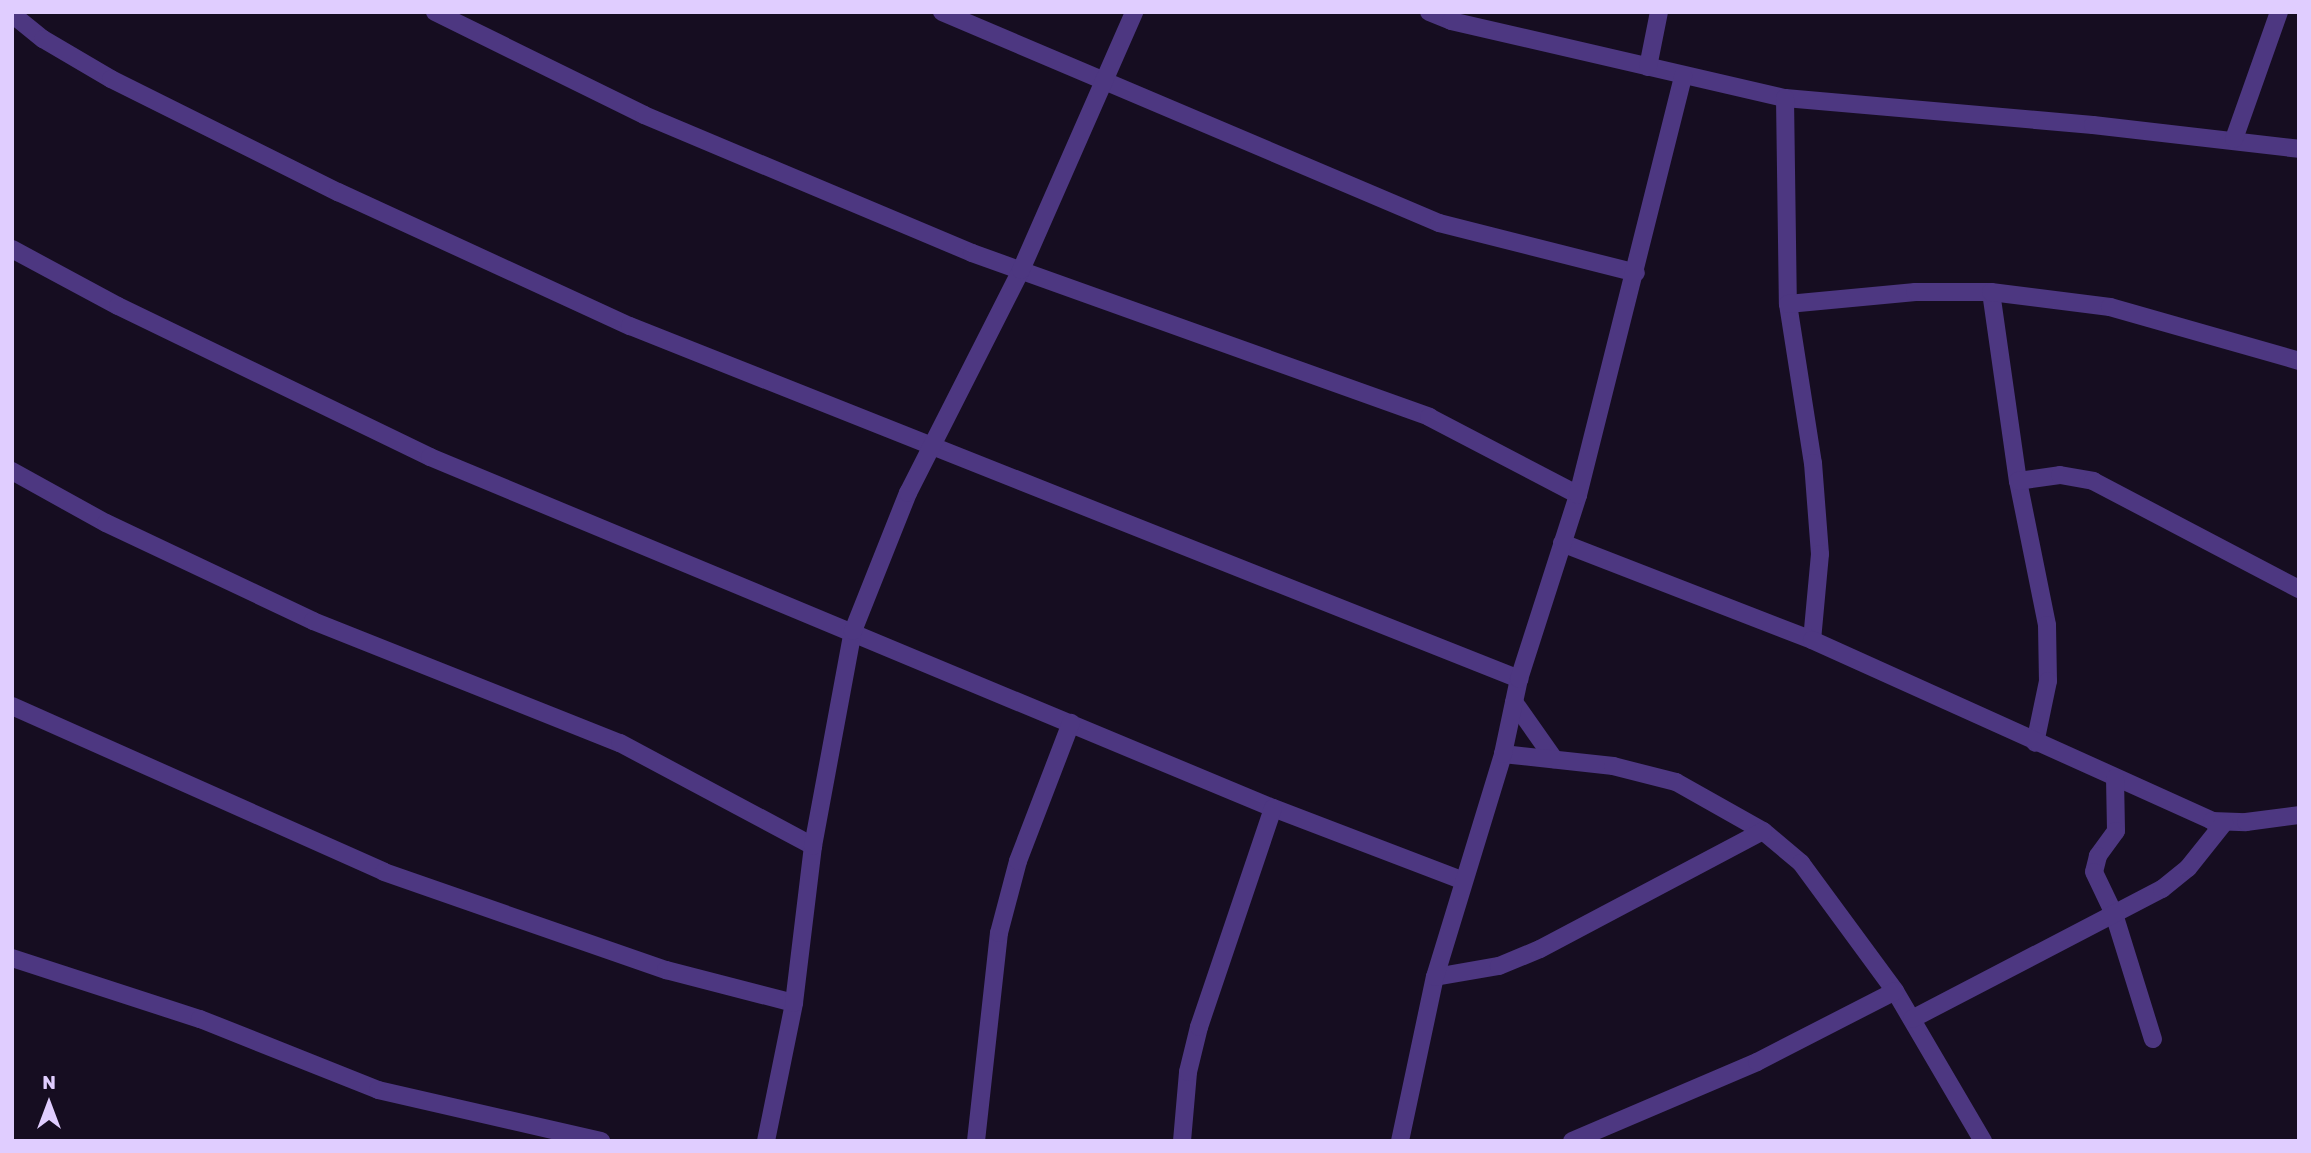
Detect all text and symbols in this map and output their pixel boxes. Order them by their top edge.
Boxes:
north arrow [14,1069,84,1139]
text: N [42,1071,56,1094]

